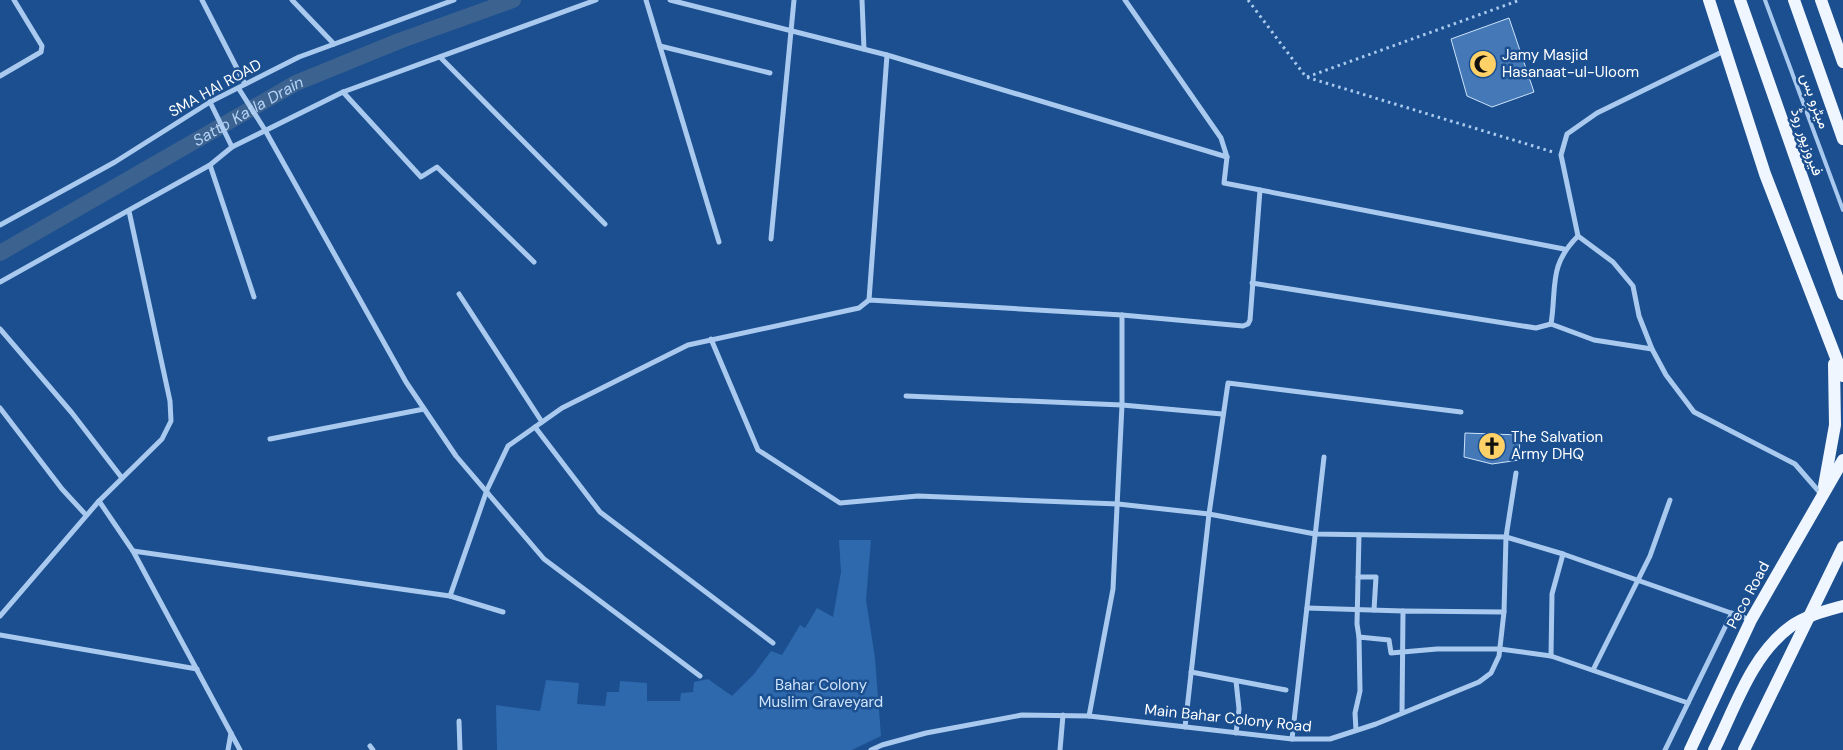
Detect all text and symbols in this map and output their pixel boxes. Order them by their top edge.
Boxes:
place label: Jamy Masjid Hasanaat-ul-Uloom [1502,45,1639,82]
mosque icon: Jamy Masjid Hasanaat-ul-Uloom [1468,49,1498,79]
street label: SMA HAI ROAD [165,54,265,122]
street label: میٹرو بس [1796,70,1834,132]
water label: Satto Katla Drain [189,71,306,151]
street label: فیروزپور روڈ [1786,106,1828,179]
place label: The Salvation Army DHQ [1511,427,1603,464]
church icon: The Salvation Army DHQ [1477,431,1507,461]
street label: Peco Road [1722,558,1774,632]
park label: Bahar Colony Muslim Graveyard [759,675,883,712]
street label: Main Bahar Colony Road [1143,699,1313,737]

